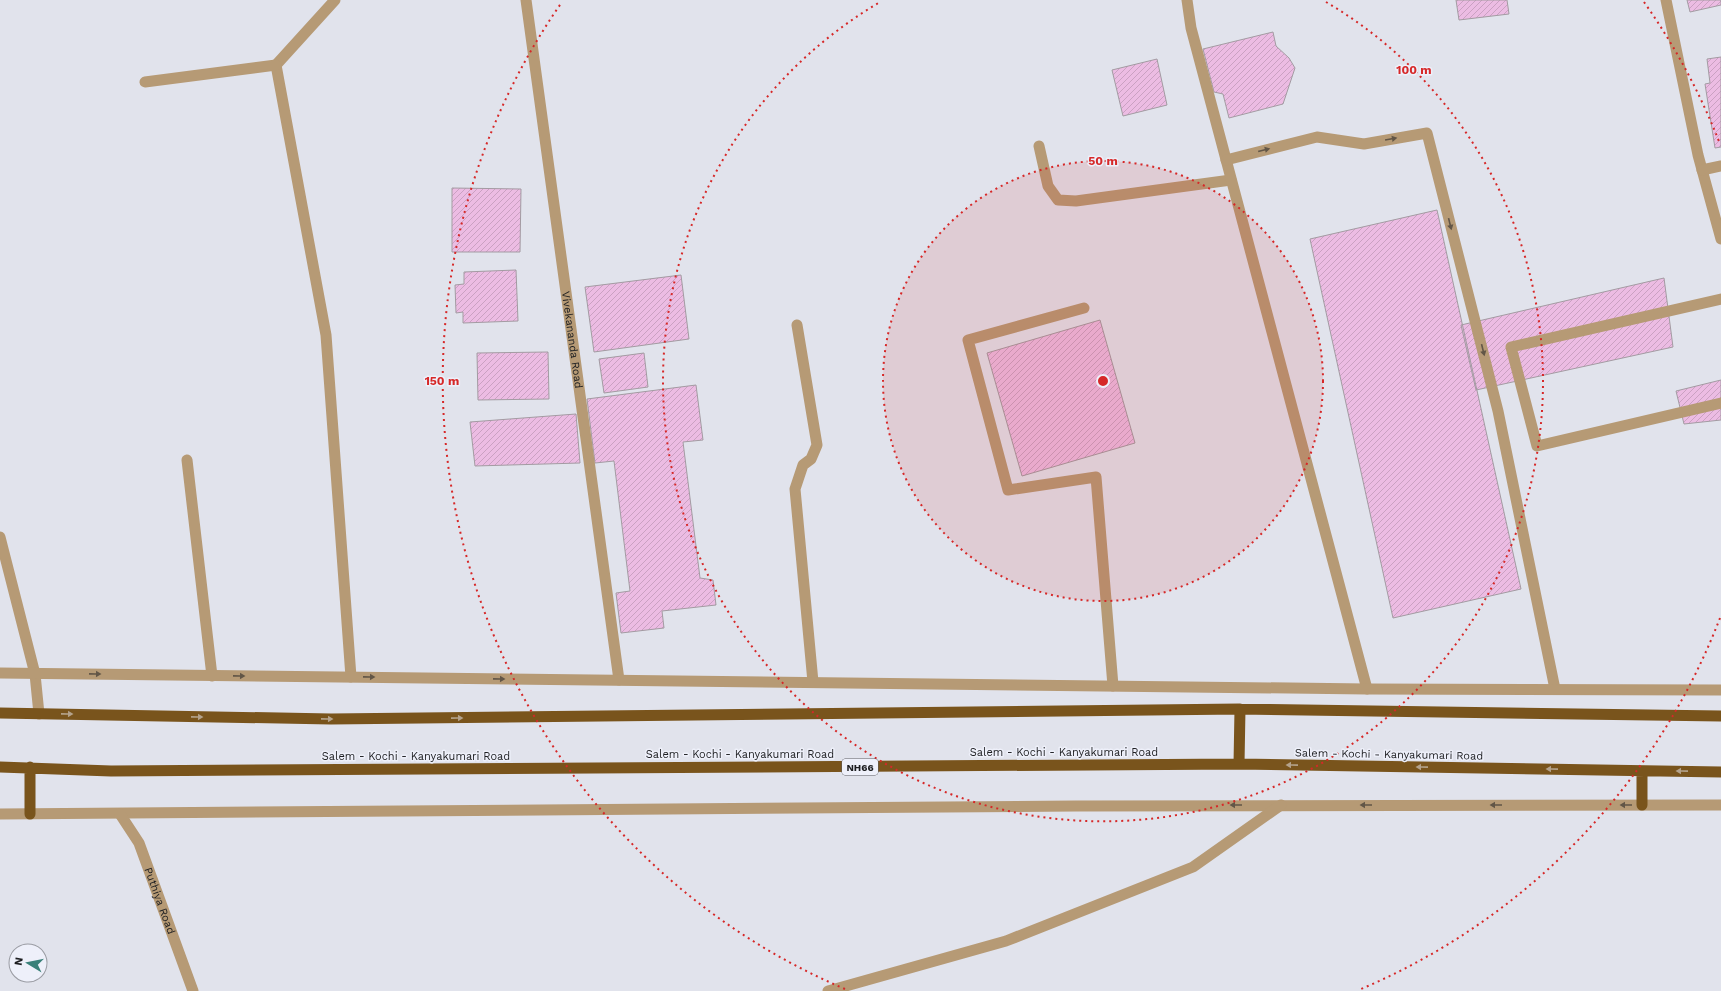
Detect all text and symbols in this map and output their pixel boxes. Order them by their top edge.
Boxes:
text: 100 m [1396,63,1432,77]
one-way arrow [1385,136,1397,142]
one-way arrow [1258,147,1270,153]
text: 50 m [1088,154,1118,168]
one-way arrow [1447,218,1453,230]
street label: Vivekananda Road [559,290,585,389]
one-way arrow [1480,344,1486,356]
text: 150 m [425,374,459,388]
centre of rings [1096,374,1110,388]
one-way arrow [89,671,102,677]
one-way arrow [233,673,246,679]
one-way arrow [363,674,376,680]
one-way arrow [493,676,506,682]
one-way arrow [61,711,74,717]
one-way arrow [191,713,203,720]
one-way arrow [451,715,464,721]
one-way arrow [321,716,334,722]
street label: Salem - Kochi - Kanyakumari Road [970,746,1158,759]
street label: Salem - Kochi - Kanyakumari Road [1295,746,1483,763]
street label: Salem - Kochi - Kanyakumari Road [646,748,834,761]
street label: Salem - Kochi - Kanyakumari Road [322,750,510,763]
road number: NH66 [842,759,878,775]
one-way arrow [1285,762,1298,768]
one-way arrow [1415,764,1428,770]
one-way arrow [1545,766,1558,772]
one-way arrow [1675,768,1688,774]
one-way arrow [1229,802,1242,808]
one-way arrow [1359,802,1372,808]
one-way arrow [1489,802,1502,808]
one-way arrow [1619,802,1632,808]
street label: Puthiya Road [141,866,178,936]
north arrow [8,943,48,983]
text: N [12,956,26,966]

